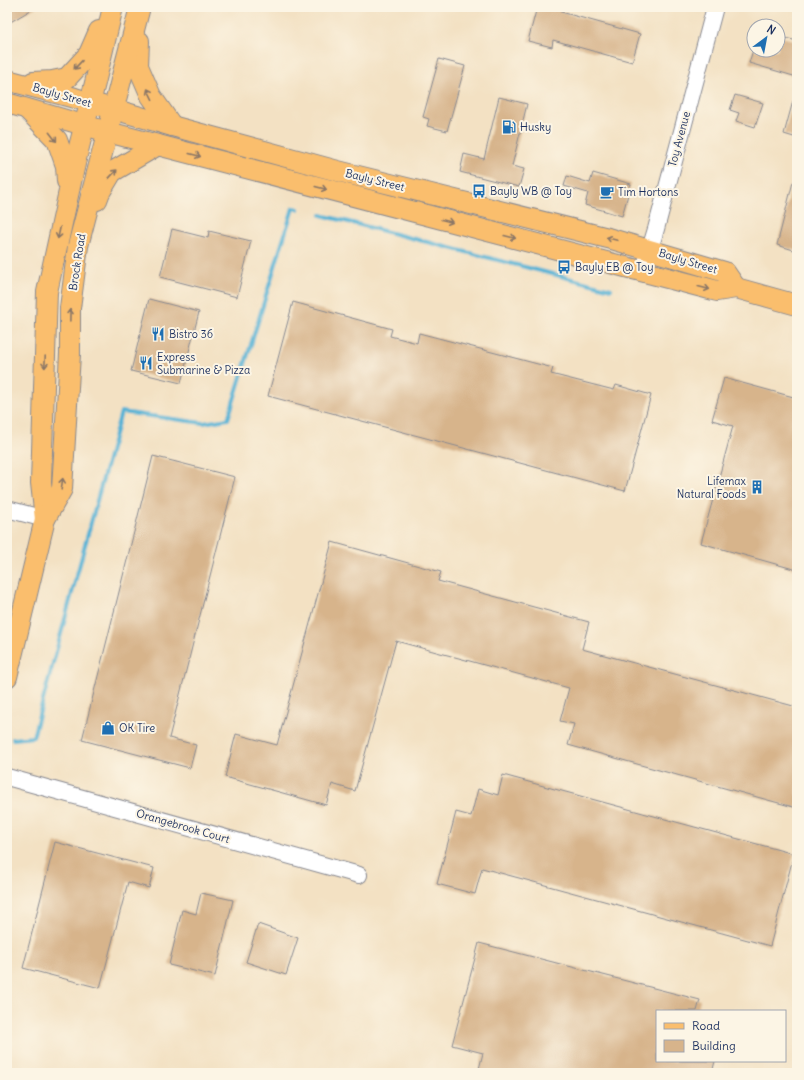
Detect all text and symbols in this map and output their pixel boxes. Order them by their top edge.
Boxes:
north arrow [746,18,786,58]
text: N [764,22,778,37]
one-way arrow [74,60,83,70]
street label: Bayly Street [31,80,93,110]
one-way arrow [146,88,153,100]
street label: Toy Avenue [665,110,693,168]
fuel station icon: Husky [501,119,517,135]
place label: Husky [520,120,551,134]
one-way arrow [49,132,58,143]
one-way arrow [189,152,202,159]
street label: Bayly Street [344,166,406,194]
one-way arrow [108,169,118,179]
bus stop icon: Bayly WB @ Toy [471,183,487,199]
one-way arrow [315,184,328,192]
place label: Bayly WB @ Toy [490,184,572,198]
cafe icon: Tim Hortons [599,184,615,200]
place label: Tim Hortons [618,185,678,199]
one-way arrow [440,217,453,225]
one-way arrow [55,226,63,239]
street label: Brock Road [66,232,88,291]
one-way arrow [503,234,516,241]
one-way arrow [606,235,619,242]
street label: Bayly Street [657,245,719,277]
bus stop icon: Bayly EB @ Toy [556,259,572,275]
place label: Bayly EB @ Toy [575,260,653,274]
one-way arrow [698,284,711,292]
one-way arrow [66,309,74,322]
restaurant icon: Bistro 36 [150,326,166,342]
place label: Bistro 36 [169,327,213,341]
place label: Express Submarine & Pizza [157,350,250,377]
one-way arrow [41,355,49,368]
restaurant icon: Express Submarine & Pizza [138,355,154,371]
place label: Lifemax Natural Foods [677,474,747,501]
one-way arrow [58,478,66,491]
building icon: Lifemax Natural Foods [749,479,765,495]
shop icon: OK Tire [100,720,116,736]
place label: OK Tire [119,721,155,735]
street label: Orangebrook Court [135,806,232,846]
legend [656,1010,786,1062]
text: Road [692,1018,720,1033]
text: Building [692,1038,736,1053]

